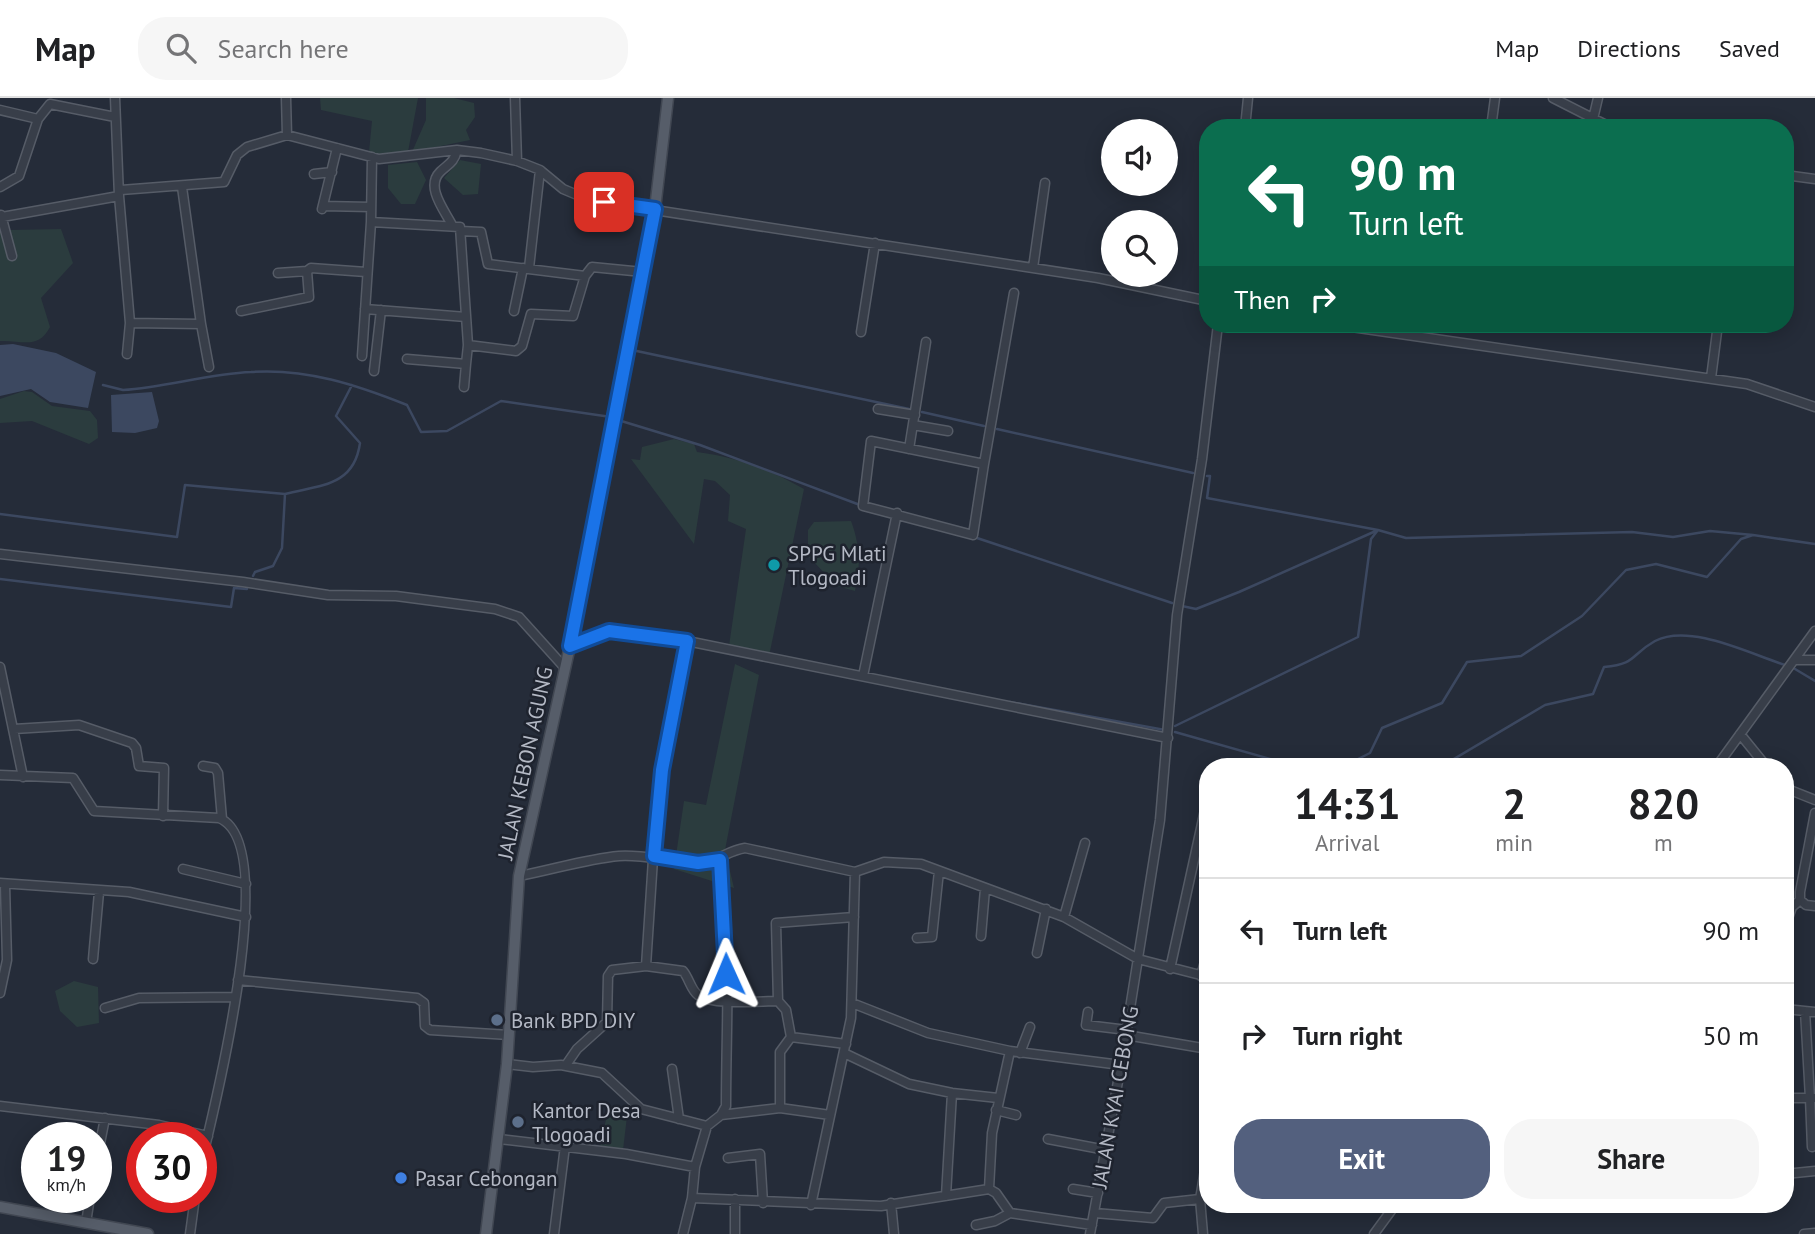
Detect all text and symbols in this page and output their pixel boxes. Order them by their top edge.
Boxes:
search box [138,17,628,80]
text: Map [35,27,96,70]
icon: search [162,29,200,67]
text: Search here [218,32,349,65]
text: Map [1495,33,1539,64]
text: Directions [1577,33,1681,64]
text: Saved [1719,33,1780,64]
map controls [1101,119,1178,287]
button: sound [1101,119,1178,196]
text: 90 m [1349,140,1456,204]
icon: left [1234,147,1325,238]
pin [574,172,634,232]
icon: arrive [585,183,623,221]
text: Turn left [1349,202,1464,244]
button: search [1101,210,1178,287]
icon: right [1304,280,1342,318]
text: Then [1234,283,1290,316]
place label: SPPG Mlati Tlogoadi [788,540,887,591]
marker: SPPG Mlati Tlogoadi [766,557,782,573]
street label: JALAN KEBON AGUNG [491,664,559,863]
text: 14:31 [1294,776,1400,831]
text: 2 [1502,776,1526,831]
text: 820 [1628,776,1699,831]
text: Arrival [1315,828,1379,857]
text: min [1495,828,1533,857]
text: m [1654,828,1673,857]
icon: left [1234,912,1272,950]
text: Turn left [1293,914,1387,947]
text: 90 m [1703,914,1759,947]
position arrow [689,937,763,1011]
street label: JALAN KYAI CEBONG [1085,1004,1144,1191]
place label: Bank BPD DIY [511,1007,635,1034]
marker: Bank BPD DIY [489,1012,505,1028]
icon: right [1234,1017,1272,1055]
text: Turn right [1293,1019,1402,1052]
text: 50 m [1703,1019,1759,1052]
place label: Kantor Desa Tlogoadi [532,1097,641,1148]
marker: Kantor Desa Tlogoadi [510,1114,526,1130]
button: Exit [1234,1119,1490,1199]
button: Share [1504,1119,1759,1199]
speed limit sign: 30 [126,1122,217,1213]
text: 19 [47,1135,86,1181]
place label: Pasar Cebongan [415,1165,558,1192]
marker: Pasar Cebongan [393,1170,409,1186]
text: km/h [47,1173,86,1196]

